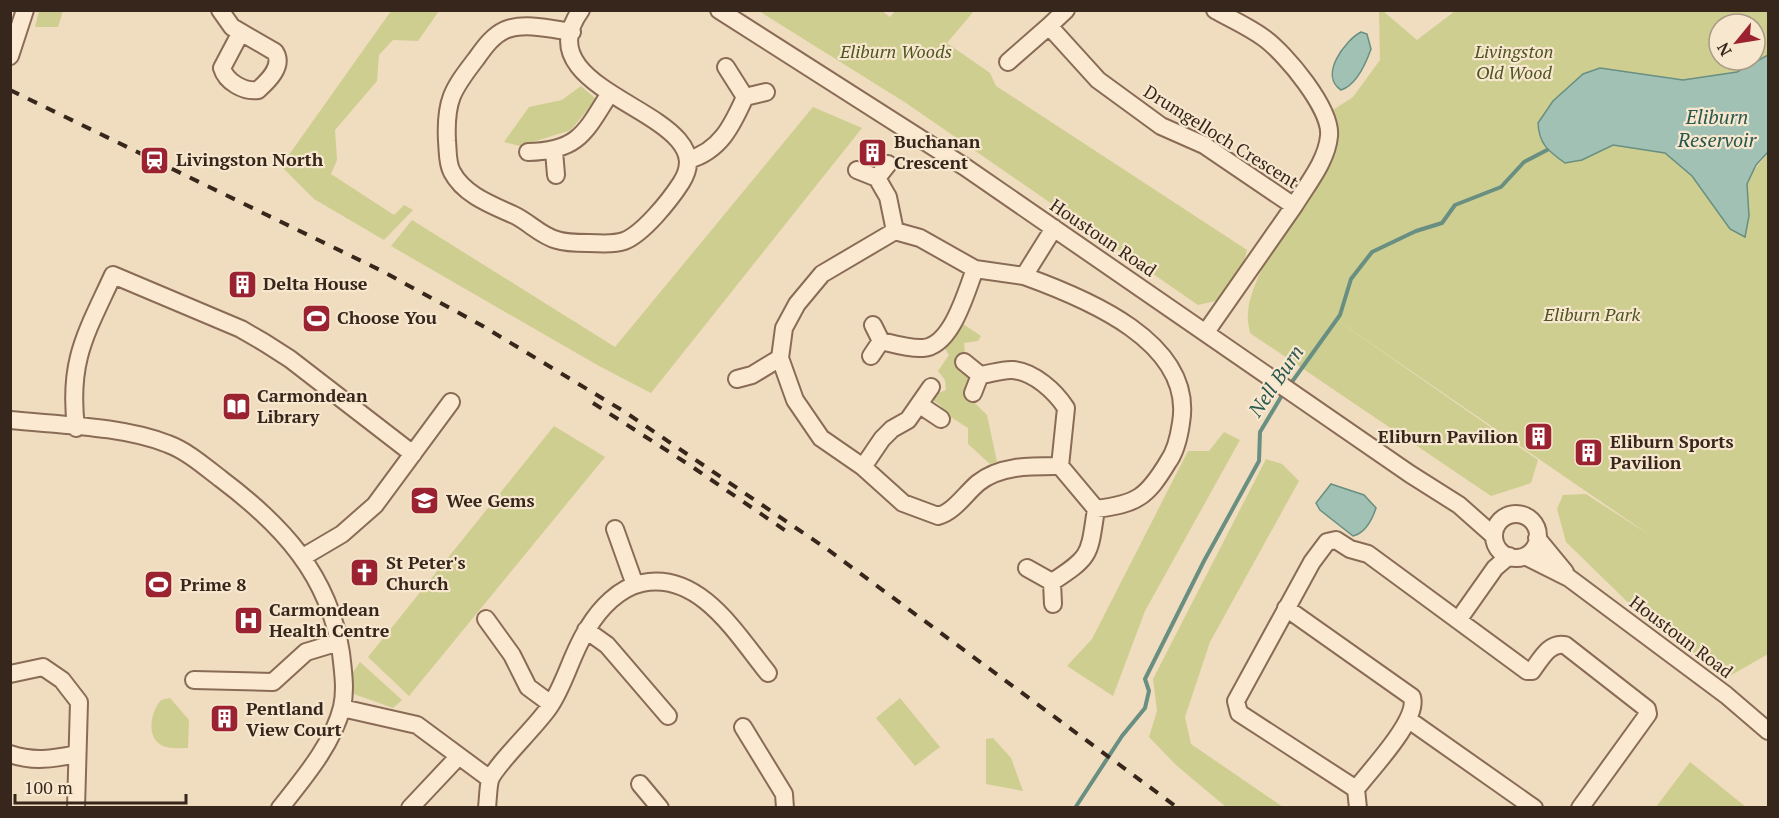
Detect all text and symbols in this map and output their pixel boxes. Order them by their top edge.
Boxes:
north arrow [1707,12,1767,72]
park label: Eliburn Woods [839,39,952,63]
park label: Livingston Old Wood [1473,39,1554,84]
text: N [1711,39,1737,60]
street label: Drumgelloch Crescent [1140,79,1304,194]
water label: Eliburn Reservoir [1677,103,1758,153]
place label: Buchanan Crescent [894,129,981,174]
building icon: Buchanan Crescent [857,136,889,168]
station icon: Livingston North [139,144,171,176]
place label: Livingston North [176,147,324,171]
street label: Houstoun Road [1046,193,1161,282]
building icon: Delta House [226,268,258,300]
place label: Delta House [263,271,368,295]
sports icon: Choose You [300,302,332,334]
park label: Eliburn Park [1543,302,1640,326]
place label: Choose You [337,305,437,329]
water label: Nell Burn [1241,340,1309,423]
place label: Carmondean Library [257,383,368,428]
library icon: Carmondean Library [220,390,252,422]
building icon: Eliburn Pavilion [1523,421,1555,453]
place label: Eliburn Pavilion [1378,424,1518,448]
place label: Eliburn Sports Pavilion [1610,429,1734,474]
building icon: Eliburn Sports Pavilion [1573,436,1605,468]
school or university icon: Wee Gems [409,485,441,517]
place label: Wee Gems [446,488,535,512]
place label: St Peter's Church [386,550,466,595]
church icon: St Peter's Church [349,557,381,589]
sports icon: Prime 8 [143,569,175,601]
place label: Prime 8 [180,572,246,596]
street label: Houstoun Road [1625,589,1738,683]
place label: Carmondean Health Centre [269,597,390,642]
hospital icon: Carmondean Health Centre [232,604,264,636]
place label: Pentland View Court [246,696,342,741]
building icon: Pentland View Court [209,703,241,735]
scale bar [15,767,186,805]
text: 100 m [24,775,73,799]

